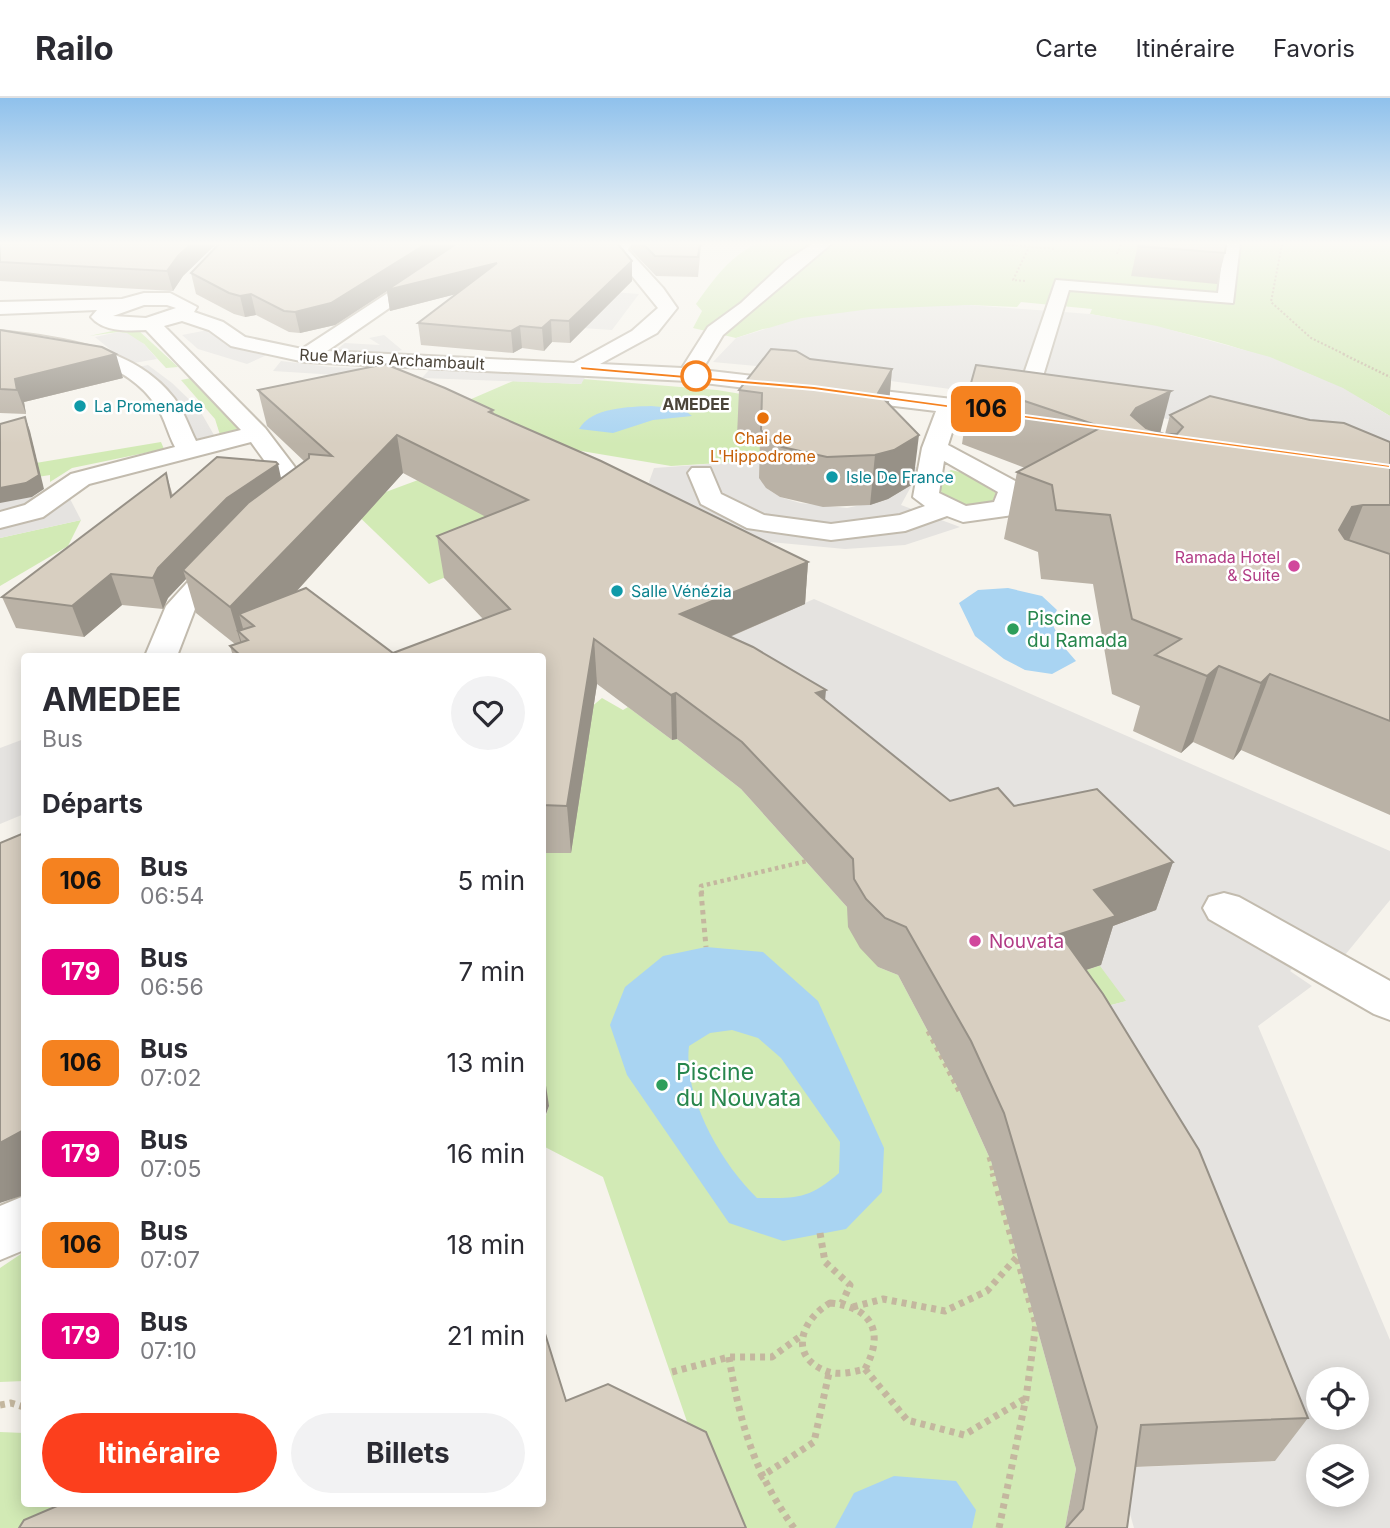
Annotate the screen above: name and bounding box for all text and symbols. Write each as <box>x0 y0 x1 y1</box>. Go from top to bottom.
text: Railo <box>35 28 114 68</box>
text: Carte <box>1035 34 1097 63</box>
text: Itinéraire <box>1135 34 1235 63</box>
text: Favoris <box>1273 34 1355 63</box>
street label: Rue Marius Archambault <box>299 344 485 374</box>
marker: AMEDEE <box>681 361 711 391</box>
line badge: 106 <box>946 386 1026 432</box>
place label: AMEDEE <box>662 394 730 414</box>
text: 106 <box>965 394 1007 423</box>
place label: La Promenade <box>94 396 203 416</box>
marker: La Promenade <box>72 398 88 414</box>
marker: Chai de L'Hippodrome <box>755 410 771 426</box>
place label: Chai de L'Hippodrome <box>710 428 816 466</box>
place label: Isle De France <box>846 467 954 487</box>
marker: Isle De France <box>824 469 840 485</box>
place label: Ramada Hotel & Suite <box>1175 547 1280 585</box>
marker: Ramada Hotel & Suite <box>1286 558 1302 574</box>
place label: Salle Vénézia <box>631 581 732 601</box>
marker: Salle Vénézia <box>609 583 625 599</box>
place label: Piscine du Ramada <box>1027 607 1128 652</box>
marker: Piscine du Ramada <box>1005 621 1021 637</box>
button: heart <box>451 676 525 750</box>
text: AMEDEE <box>42 679 181 719</box>
text: Bus <box>42 725 83 753</box>
text: Départs <box>42 788 143 819</box>
text: Bus <box>140 851 188 882</box>
text: 5 min <box>457 865 525 896</box>
text: 106 <box>59 866 102 895</box>
text: 06:54 <box>140 882 204 910</box>
place label: Nouvata <box>989 930 1064 953</box>
marker: Nouvata <box>967 933 983 949</box>
text: Bus <box>140 942 188 973</box>
text: 7 min <box>459 956 525 987</box>
text: 179 <box>61 957 100 986</box>
text: 06:56 <box>140 973 204 1001</box>
text: Bus <box>140 1033 188 1064</box>
text: 13 min <box>447 1047 525 1078</box>
text: 106 <box>59 1048 102 1077</box>
place label: Piscine du Nouvata <box>676 1058 801 1112</box>
text: 07:02 <box>140 1064 201 1092</box>
marker: Piscine du Nouvata <box>654 1077 670 1093</box>
text: Bus <box>140 1124 188 1155</box>
text: 16 min <box>447 1138 525 1169</box>
text: 179 <box>61 1139 100 1168</box>
text: 07:05 <box>140 1155 201 1183</box>
text: Bus <box>140 1215 188 1246</box>
text: 18 min <box>447 1229 525 1260</box>
text: 106 <box>59 1230 102 1259</box>
text: 07:07 <box>140 1246 200 1274</box>
text: Bus <box>140 1306 188 1337</box>
text: 21 min <box>447 1320 525 1351</box>
text: 179 <box>61 1321 100 1350</box>
text: 07:10 <box>140 1337 197 1365</box>
map controls <box>1306 1367 1369 1507</box>
button: locate <box>1306 1367 1369 1430</box>
button: Itinéraire <box>42 1413 277 1493</box>
button: Billets <box>291 1413 525 1493</box>
button: layers <box>1306 1444 1369 1507</box>

